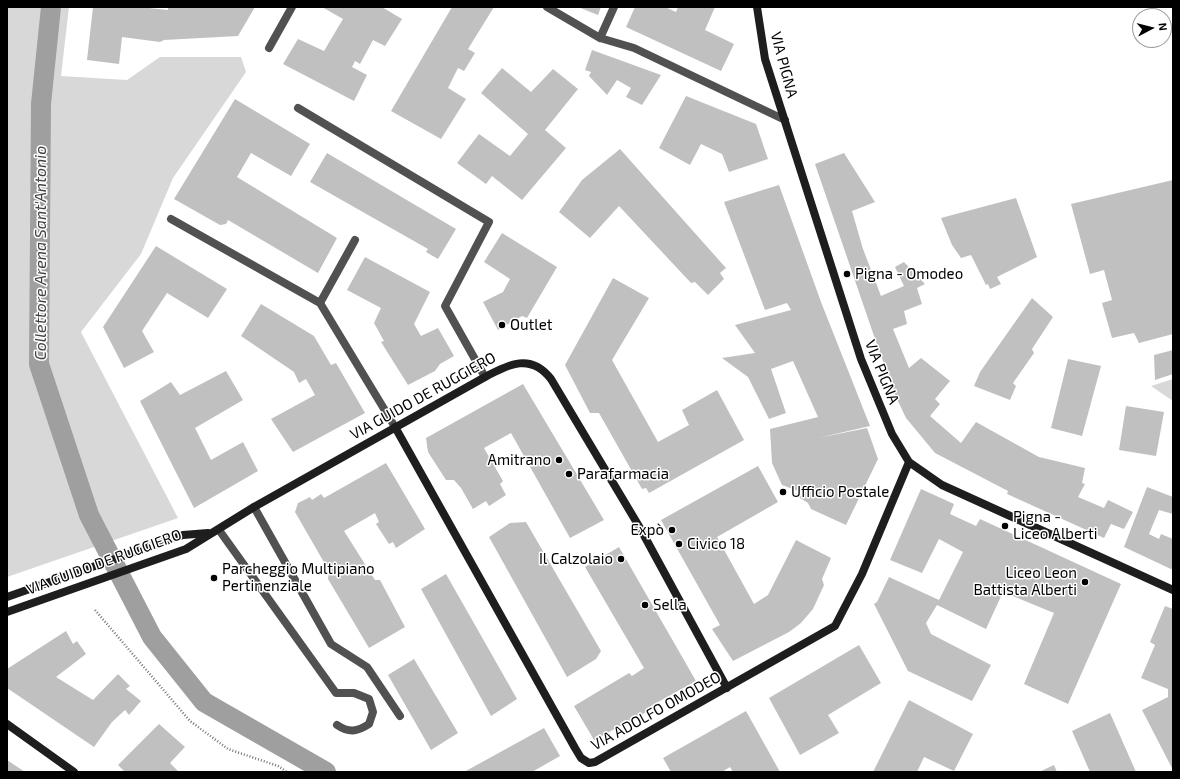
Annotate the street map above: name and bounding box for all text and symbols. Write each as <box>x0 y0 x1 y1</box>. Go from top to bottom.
north arrow <box>1132 8 1172 48</box>
text: N <box>1156 22 1170 31</box>
street label: VIA PIGNA <box>767 30 801 100</box>
water label: Collettore Arena Sant'Antonio <box>31 146 51 360</box>
place label: Pigna - Omodeo <box>855 265 963 283</box>
marker: Pigna - Omodeo <box>842 269 852 279</box>
place label: Outlet <box>510 316 553 334</box>
marker: Outlet <box>497 320 507 330</box>
street label: VIA PIGNA <box>861 337 903 407</box>
street label: VIA GUIDO DE RUGGIERO <box>347 348 499 444</box>
place label: Amitrano <box>488 451 551 469</box>
marker: Amitrano <box>554 455 564 465</box>
place label: Parafarmacia <box>577 465 669 483</box>
marker: Parafarmacia <box>564 469 574 479</box>
place label: Ufficio Postale <box>791 483 889 501</box>
marker: Ufficio Postale <box>778 487 788 497</box>
place label: Pigna - Liceo Alberti <box>1013 508 1097 543</box>
place label: Expò <box>630 521 664 539</box>
marker: Pigna - Liceo Alberti <box>1000 521 1010 531</box>
marker: Expò <box>667 525 677 535</box>
street label: VIA GUIDO DE RUGGIERO <box>24 526 184 598</box>
place label: Civico 18 <box>687 535 745 553</box>
marker: Civico 18 <box>674 539 684 549</box>
place label: Il Calzolaio <box>539 550 613 568</box>
marker: Il Calzolaio <box>616 554 626 564</box>
place label: Parcheggio Multipiano Pertinenziale <box>222 560 375 595</box>
place label: Liceo Leon Battista Alberti <box>974 564 1077 599</box>
marker: Parcheggio Multipiano Pertinenziale <box>209 573 219 583</box>
marker: Liceo Leon Battista Alberti <box>1080 577 1090 587</box>
place label: Sella <box>653 596 687 614</box>
marker: Sella <box>640 600 650 610</box>
street label: VIA ADOLFO OMODEO <box>588 668 724 754</box>

